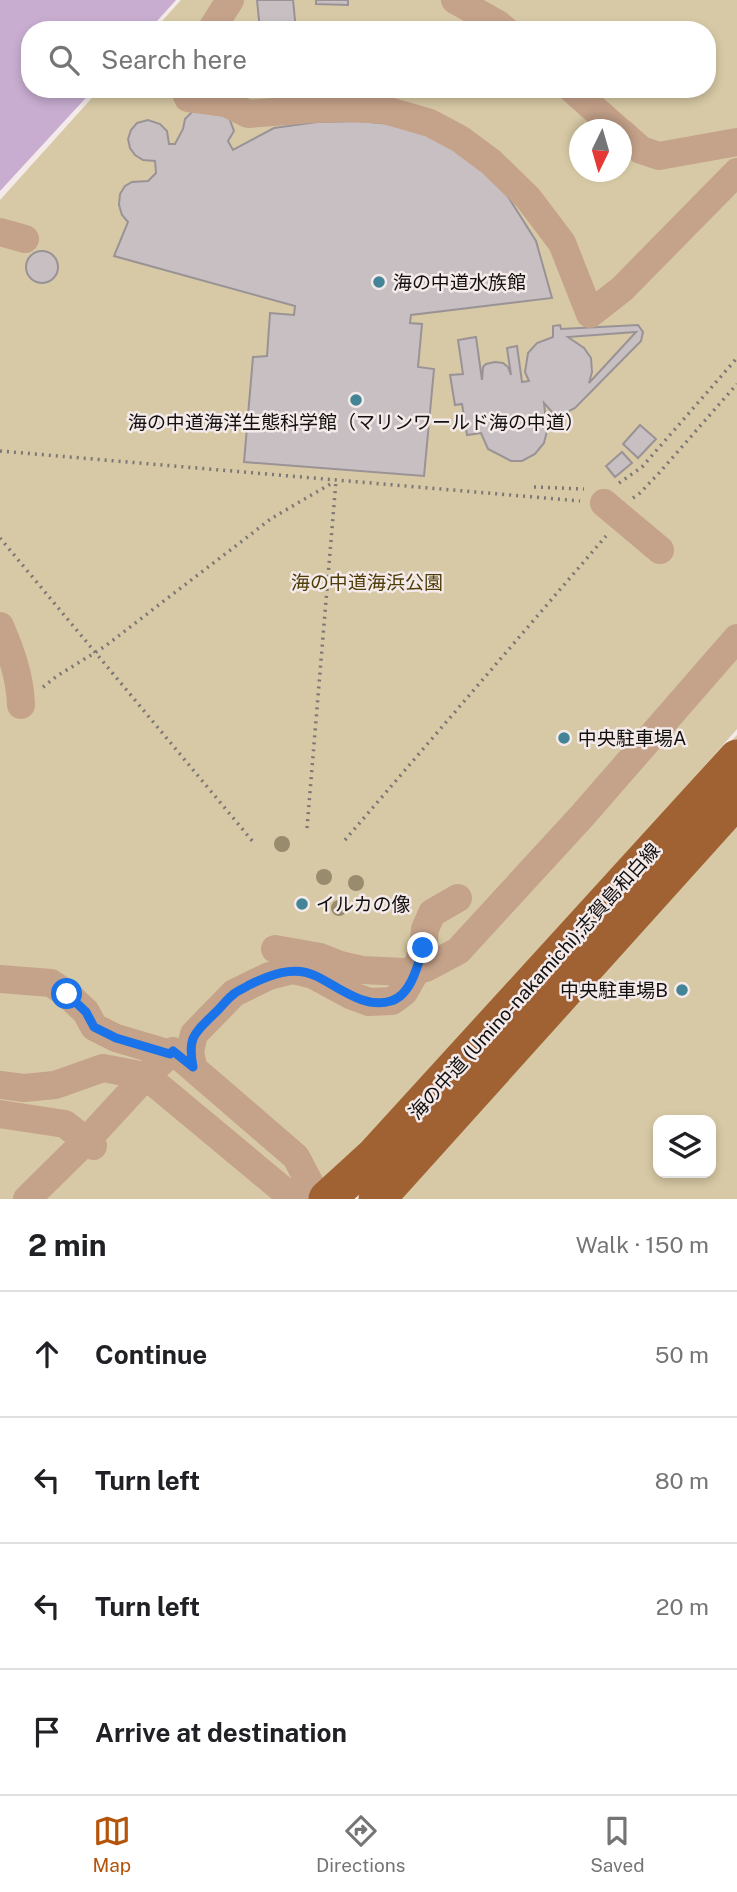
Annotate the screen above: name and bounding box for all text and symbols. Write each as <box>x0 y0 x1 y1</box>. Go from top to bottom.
search box <box>21 21 716 98</box>
icon: search <box>45 41 83 79</box>
text: Search here <box>101 44 247 75</box>
north arrow <box>569 119 632 182</box>
place label: 海の中道水族館 <box>393 271 526 293</box>
marker: 海の中道水族館 <box>371 274 387 290</box>
marker: 海の中道海洋生態科学館（マリンワールド海の中道） <box>348 392 364 408</box>
place label: 海の中道海洋生態科学館（マリンワールド海の中道） <box>128 411 584 433</box>
park label: 海の中道海浜公園 <box>291 571 443 593</box>
place label: 中央駐車場A <box>578 727 687 749</box>
marker: 中央駐車場A <box>556 730 572 746</box>
street label: 海の中道 (Umino-nakamichi);志賀島和白線 <box>404 838 664 1124</box>
place label: イルカの像 <box>316 893 410 915</box>
marker: イルカの像 <box>294 896 310 912</box>
route end <box>407 932 438 963</box>
route start <box>51 978 82 1009</box>
place label: 中央駐車場B <box>560 979 668 1001</box>
marker: 中央駐車場B <box>674 982 690 998</box>
map controls <box>653 1115 716 1178</box>
button: layers <box>653 1115 716 1178</box>
text: 2 min <box>28 1227 107 1263</box>
text: Walk · 150 m <box>576 1231 709 1258</box>
icon: ahead <box>28 1335 66 1373</box>
text: Continue <box>95 1339 207 1370</box>
text: 50 m <box>655 1341 709 1368</box>
icon: left <box>28 1461 66 1499</box>
text: Turn left <box>95 1465 200 1496</box>
text: 80 m <box>655 1467 709 1494</box>
icon: left <box>28 1587 66 1625</box>
text: Turn left <box>95 1591 200 1622</box>
text: 20 m <box>656 1593 709 1620</box>
icon: arrive <box>28 1713 66 1751</box>
text: Arrive at destination <box>95 1717 347 1748</box>
tab: Map <box>92 1812 131 1876</box>
tab: Directions <box>316 1812 405 1876</box>
tab: Saved <box>590 1812 645 1876</box>

